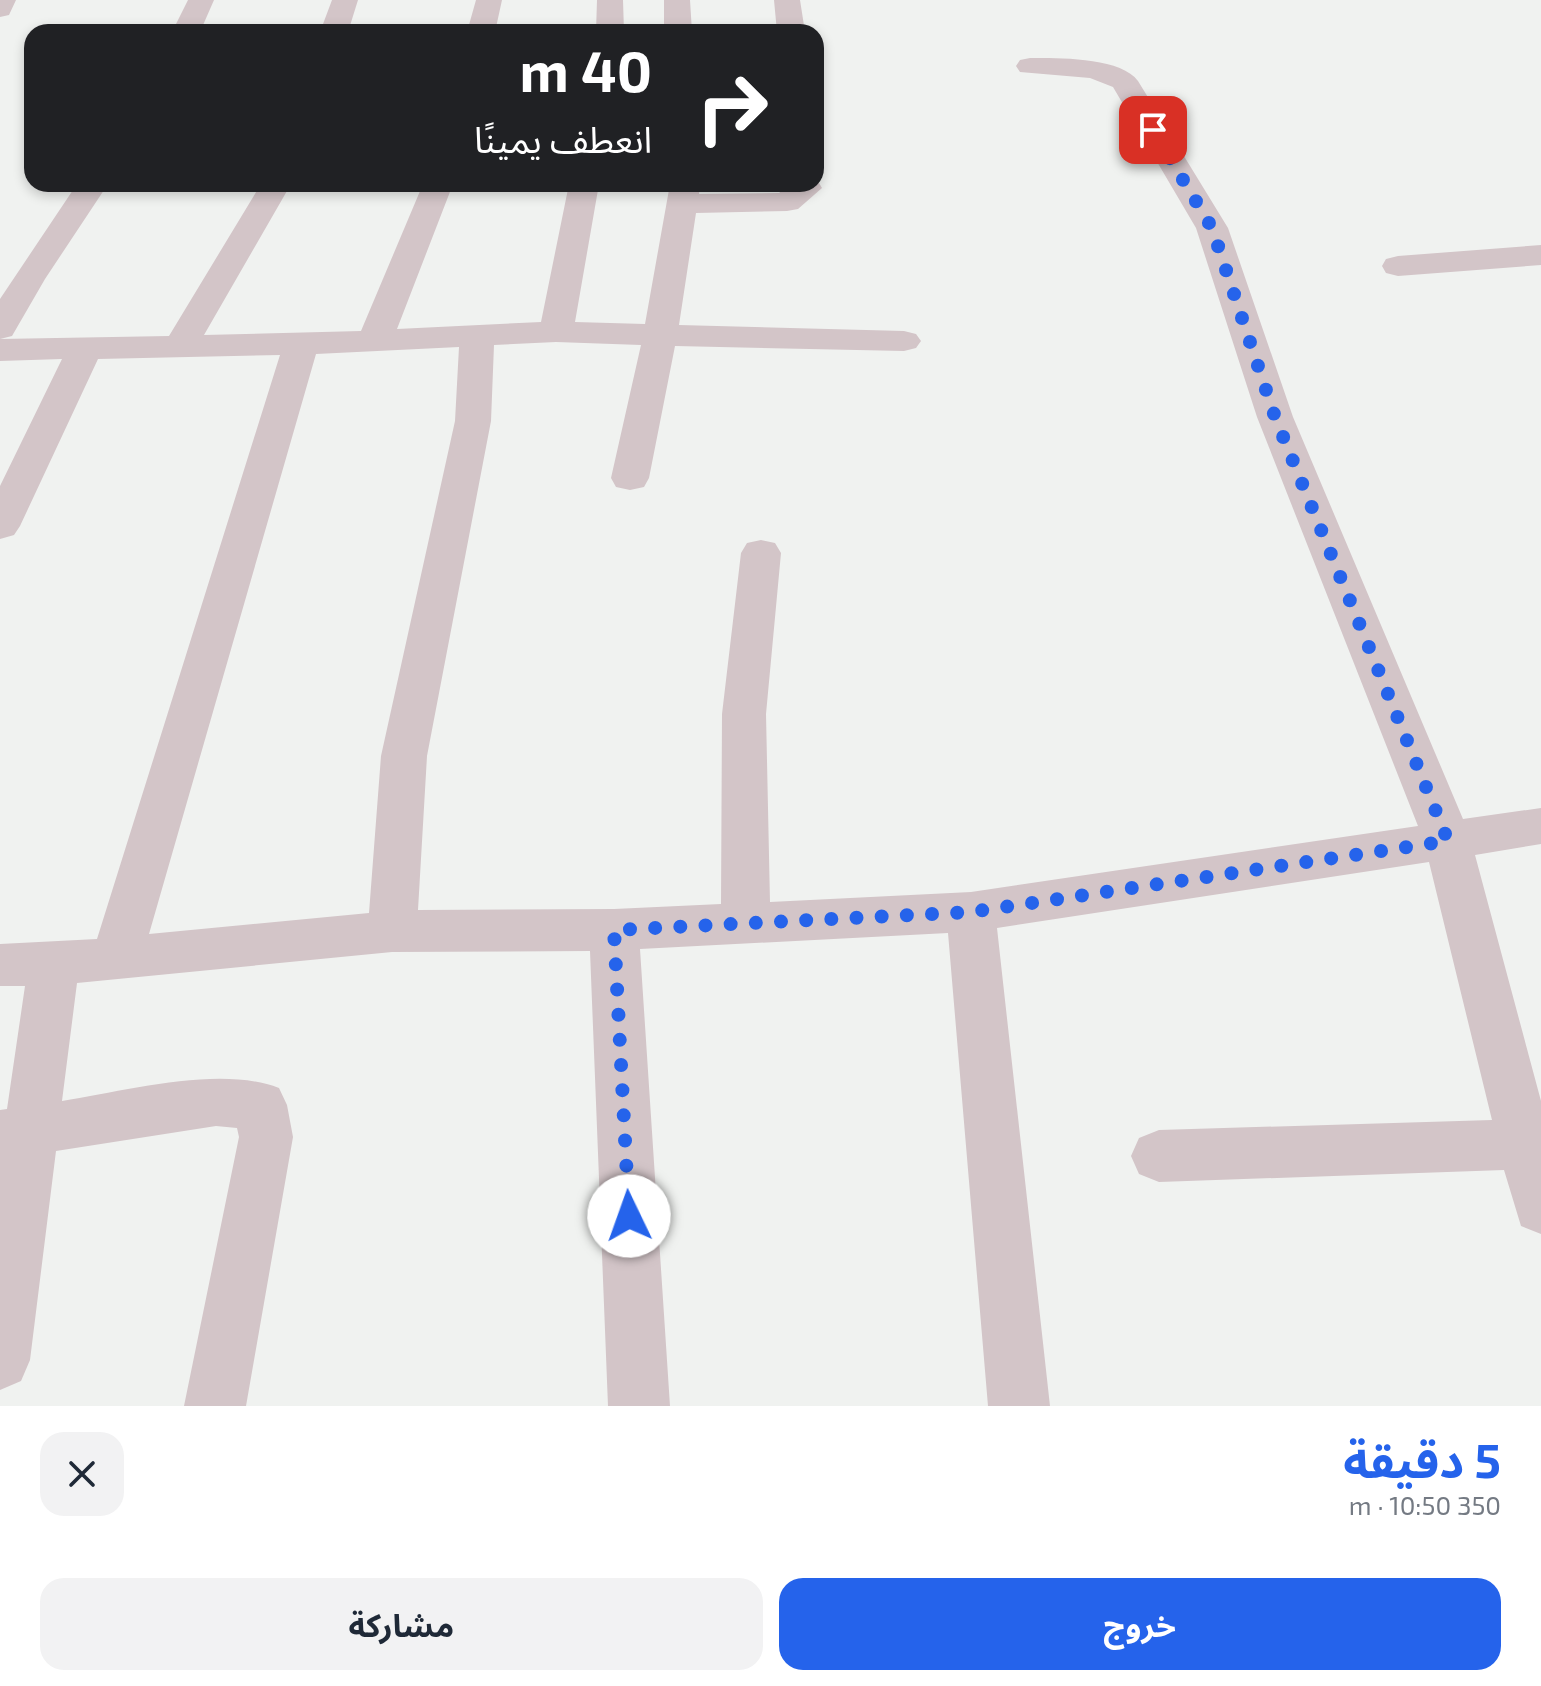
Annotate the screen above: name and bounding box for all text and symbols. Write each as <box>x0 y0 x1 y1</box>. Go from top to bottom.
text: 40 m <box>520 36 652 103</box>
icon: right <box>680 56 784 160</box>
pin <box>1119 96 1187 164</box>
icon: arrive <box>1131 108 1175 152</box>
text: انعطف يمينًا <box>474 117 652 160</box>
position arrow <box>587 1174 671 1258</box>
text: 5 دقيقة <box>1343 1430 1501 1488</box>
button: close <box>40 1432 124 1516</box>
text: 350 m · 10:50 <box>1349 1489 1501 1520</box>
button: مشاركة <box>40 1578 763 1670</box>
button: خروج <box>779 1578 1501 1670</box>

